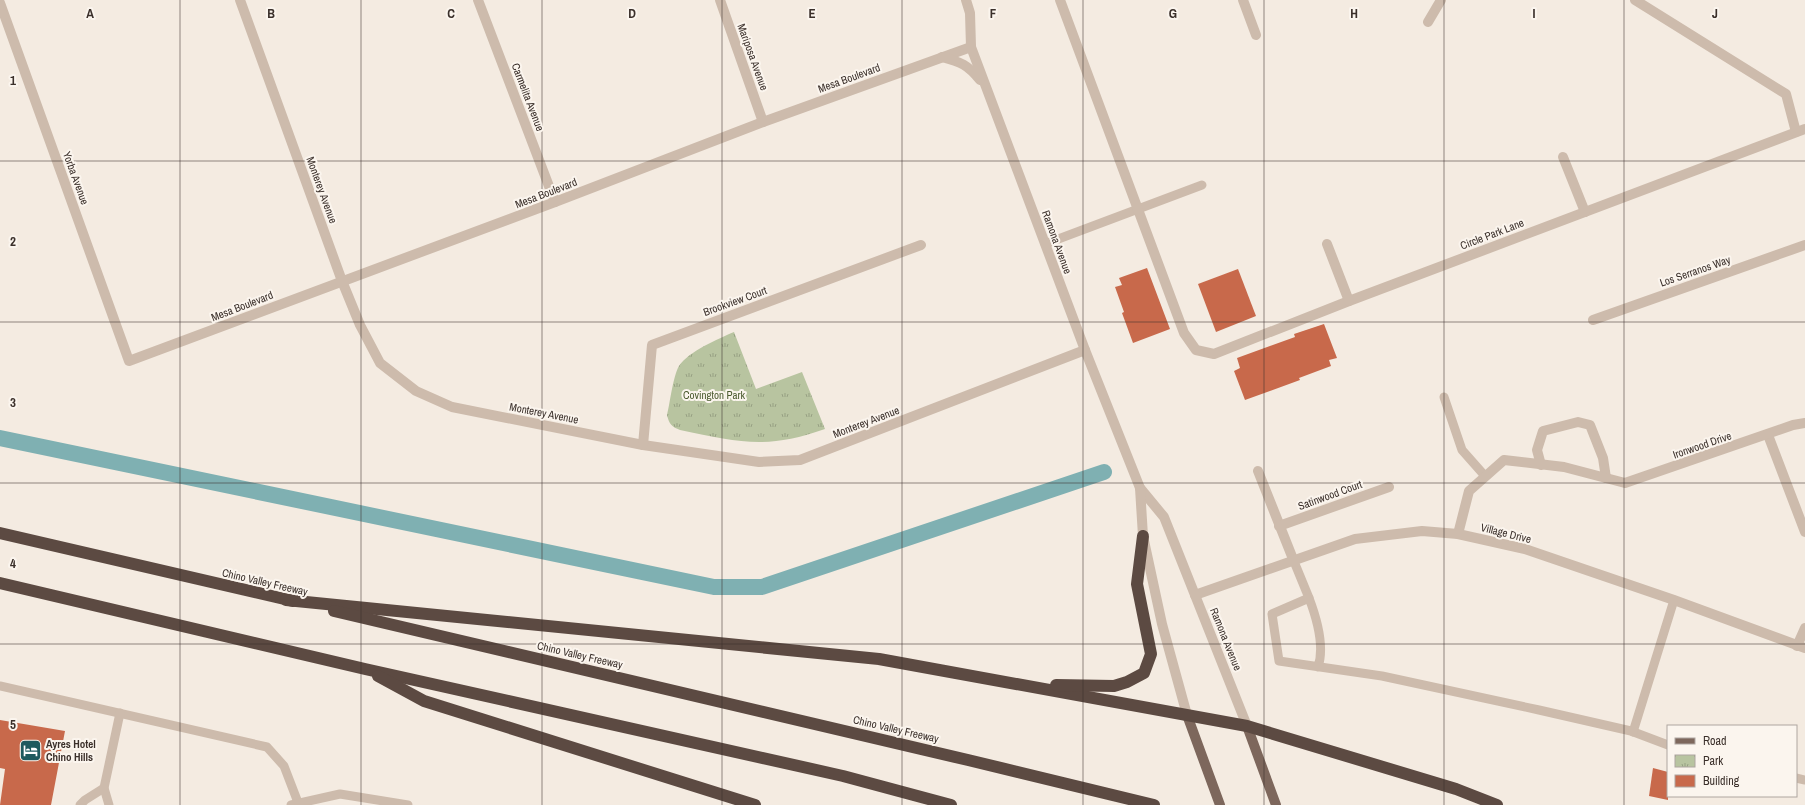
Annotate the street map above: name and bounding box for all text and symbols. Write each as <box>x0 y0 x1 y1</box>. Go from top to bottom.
text: A <box>86 5 94 22</box>
text: B <box>267 5 275 22</box>
text: C <box>447 5 455 22</box>
text: D <box>628 5 636 22</box>
text: E <box>808 5 816 22</box>
text: F <box>990 5 997 22</box>
text: G <box>1169 5 1177 22</box>
text: H <box>1350 5 1358 22</box>
text: I <box>1533 5 1536 22</box>
text: J <box>1712 5 1718 22</box>
street label: Mariposa Avenue <box>734 22 772 92</box>
street label: Mesa Boulevard <box>816 60 882 96</box>
street label: Carmelita Avenue <box>509 61 547 133</box>
text: 1 <box>10 72 16 89</box>
street label: Yorba Avenue <box>60 149 92 207</box>
street label: Monterey Avenue <box>303 155 341 225</box>
street label: Mesa Boulevard <box>513 175 579 211</box>
street label: Ramona Avenue <box>1039 208 1075 276</box>
street label: Circle Park Lane <box>1458 215 1526 253</box>
text: 2 <box>10 233 16 250</box>
street label: Los Serranos Way <box>1658 252 1733 290</box>
street label: Brookview Court <box>701 283 769 319</box>
street label: Mesa Boulevard <box>209 288 275 324</box>
park label: Covington Park <box>683 388 746 402</box>
text: 3 <box>10 394 16 411</box>
street label: Monterey Avenue <box>508 399 580 427</box>
street label: Monterey Avenue <box>831 403 901 441</box>
street label: Ironwood Drive <box>1671 428 1733 462</box>
street label: Satinwood Court <box>1296 477 1364 513</box>
street label: Village Drive <box>1479 520 1533 546</box>
text: 4 <box>10 555 16 572</box>
street label: Chino Valley Freeway <box>221 565 310 599</box>
street label: Ramona Avenue <box>1207 606 1245 672</box>
street label: Chino Valley Freeway <box>536 638 625 672</box>
street label: Chino Valley Freeway <box>852 712 941 746</box>
text: 5 <box>10 716 16 733</box>
legend <box>1667 725 1797 797</box>
text: Road <box>1703 733 1727 749</box>
hotel icon: Ayres Hotel Chino Hills <box>18 737 44 763</box>
place label: Ayres Hotel Chino Hills <box>46 737 96 764</box>
text: Park <box>1703 753 1723 769</box>
text: Building <box>1703 773 1740 789</box>

